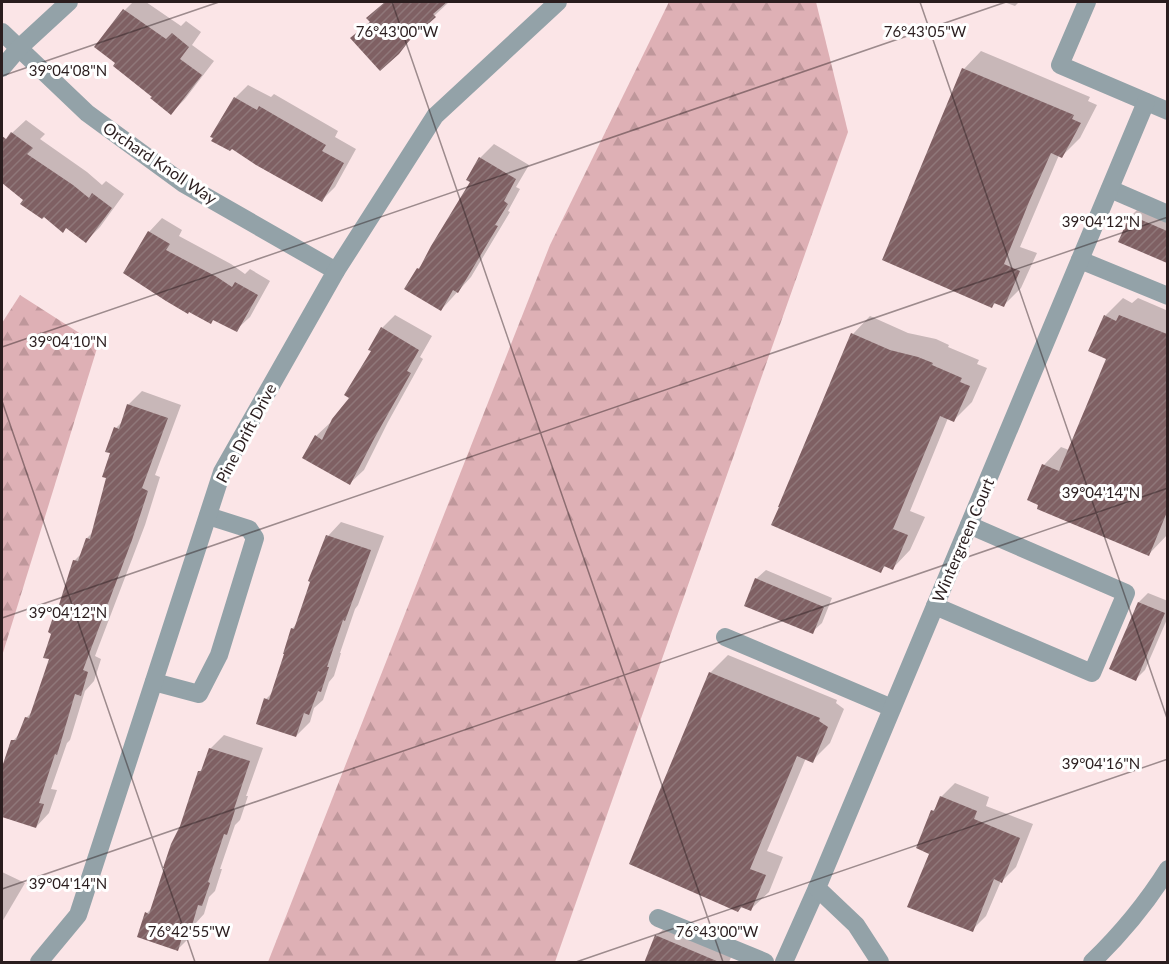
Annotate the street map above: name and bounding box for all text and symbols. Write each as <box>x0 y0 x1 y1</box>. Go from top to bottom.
text: 76°43'00"W <box>356 22 439 40</box>
text: 76°43'05"W <box>884 22 967 40</box>
text: 39°04'08"N <box>29 61 107 79</box>
street label: Orchard Knoll Way <box>100 118 221 208</box>
text: 39°04'12"N <box>1062 212 1140 230</box>
text: 39°04'10"N <box>29 332 107 350</box>
street label: Pine Drift Drive <box>211 380 280 486</box>
street label: Wintergreen Court <box>928 475 997 605</box>
text: 39°04'14"N <box>1062 483 1140 501</box>
text: 39°04'12"N <box>29 603 107 621</box>
text: 39°04'16"N <box>1062 754 1140 772</box>
text: 39°04'14"N <box>29 874 107 892</box>
text: 76°42'55"W <box>148 922 231 940</box>
text: 76°43'00"W <box>676 922 759 940</box>

